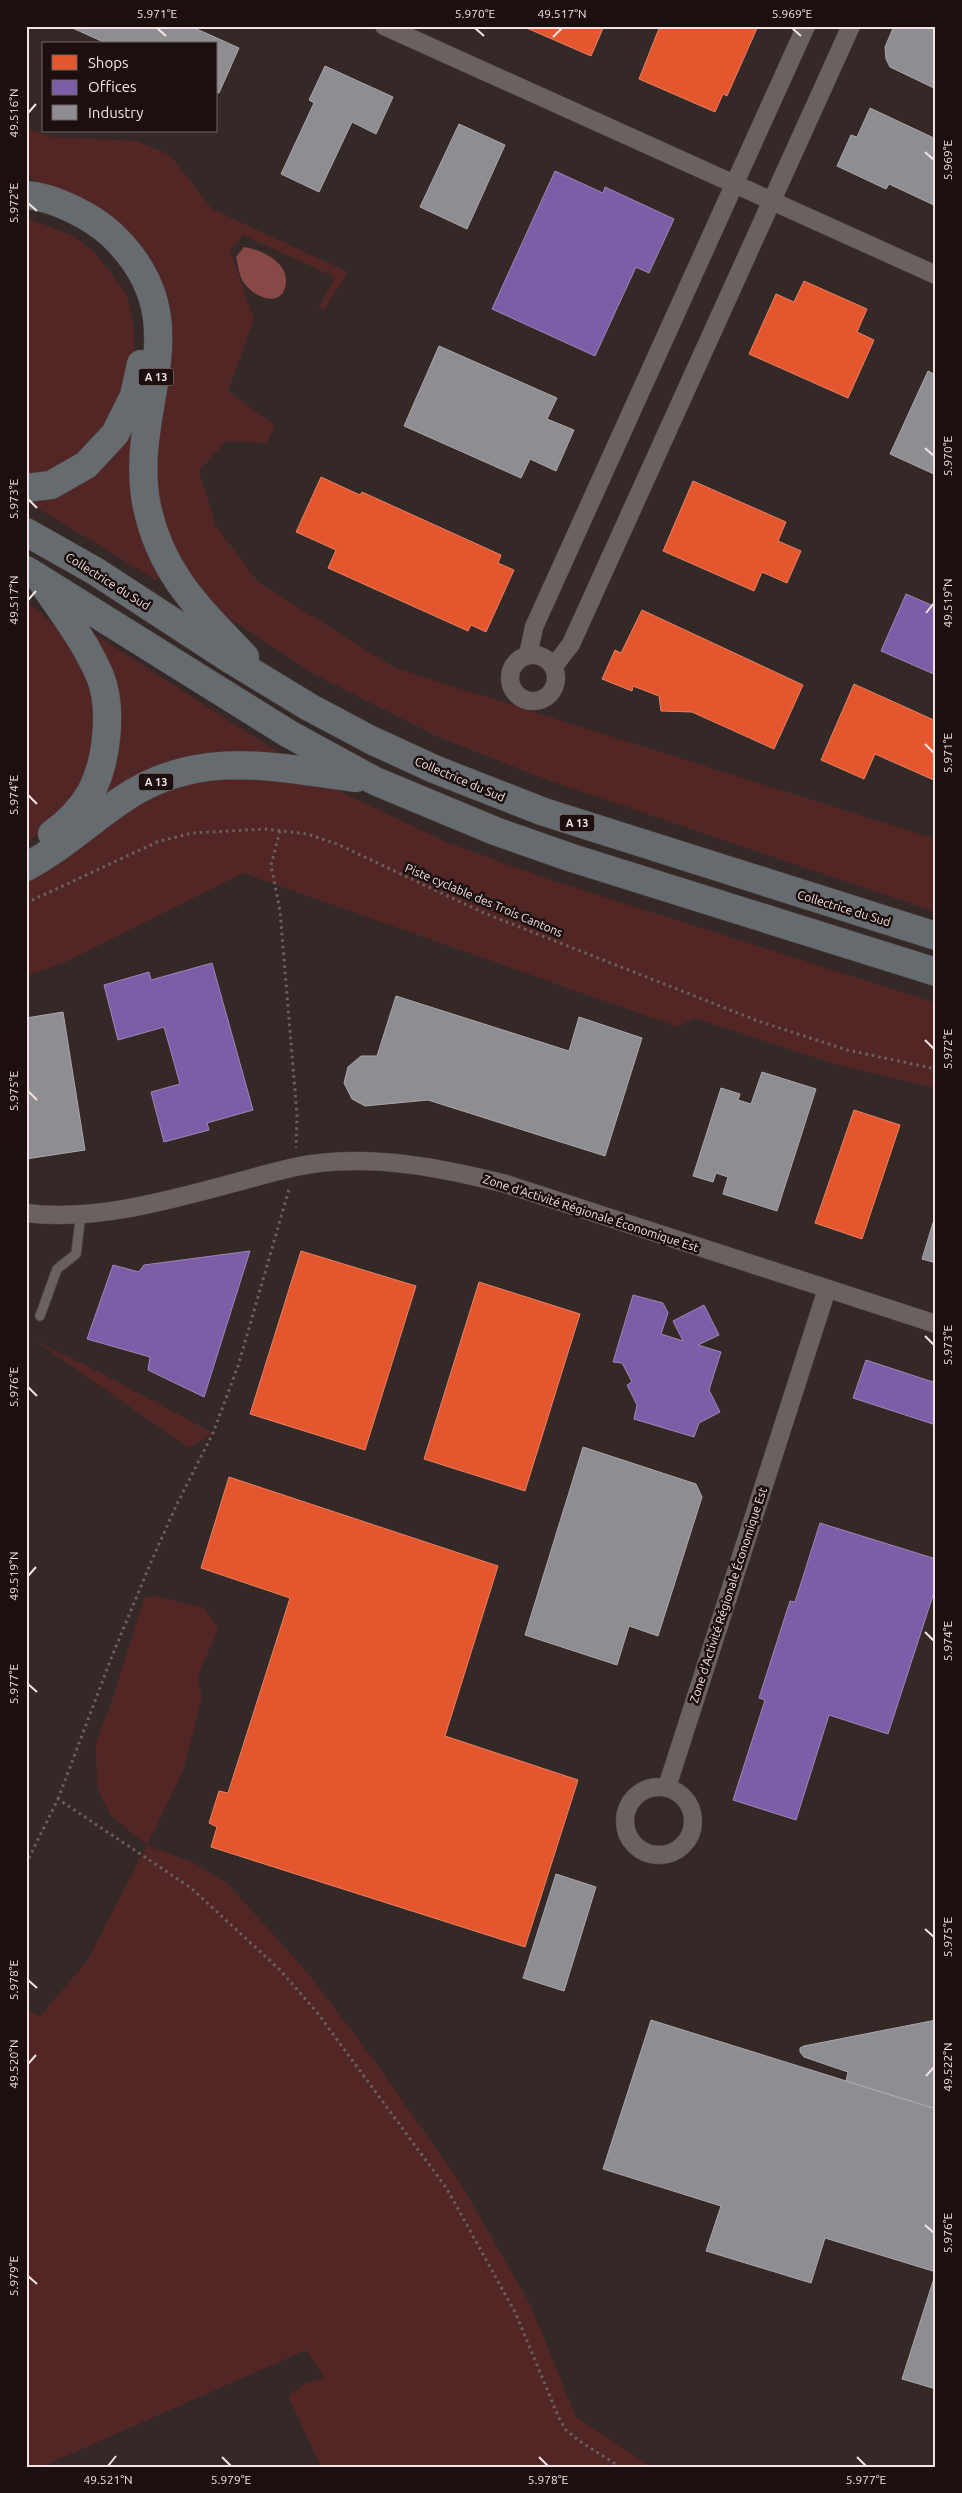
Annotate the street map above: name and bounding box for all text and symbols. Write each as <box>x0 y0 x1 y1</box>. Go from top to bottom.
text: 5.971°E <box>137 7 178 20</box>
text: 5.970°E <box>455 7 496 20</box>
text: 49.517°N <box>537 7 587 20</box>
text: 5.969°E <box>772 7 813 20</box>
legend <box>42 42 218 132</box>
text: Shops <box>88 54 129 71</box>
text: Offices <box>88 78 136 95</box>
text: 49.516°N <box>7 88 20 138</box>
text: Industry <box>88 104 143 121</box>
text: 5.969°E <box>941 139 954 180</box>
text: 5.972°E <box>7 182 20 223</box>
road number: A 13 <box>138 368 174 386</box>
text: 5.970°E <box>941 435 954 476</box>
text: 5.973°E <box>7 478 20 519</box>
street label: Collectrice du Sud <box>64 550 152 612</box>
text: 49.517°N <box>7 575 20 625</box>
text: 49.519°N <box>941 578 954 628</box>
text: 5.971°E <box>941 732 954 773</box>
street label: Collectrice du Sud <box>413 754 507 804</box>
text: 5.974°E <box>7 774 20 815</box>
road number: A 13 <box>138 774 174 790</box>
road number: A 13 <box>560 814 594 831</box>
street label: Piste cyclable des Trois Cantons <box>403 861 565 939</box>
street label: Collectrice du Sud <box>796 888 892 928</box>
text: 5.972°E <box>941 1028 954 1069</box>
text: 5.975°E <box>7 1070 20 1111</box>
street label: Zone d'Activité Régionale Économique Est <box>482 1172 701 1254</box>
text: 5.973°E <box>941 1324 954 1365</box>
text: 5.976°E <box>7 1366 20 1407</box>
street label: Zone d'Activité Régionale Économique Est <box>687 1485 769 1704</box>
text: 49.519°N <box>7 1551 20 1601</box>
text: 5.974°E <box>941 1620 954 1661</box>
text: 5.977°E <box>7 1663 20 1704</box>
text: 5.975°E <box>941 1916 954 1957</box>
text: 5.978°E <box>7 1959 20 2000</box>
text: 49.520°N <box>7 2039 20 2089</box>
text: 49.522°N <box>941 2042 954 2092</box>
text: 5.976°E <box>941 2212 954 2253</box>
text: 5.979°E <box>7 2255 20 2296</box>
text: 49.521°N <box>83 2473 133 2486</box>
text: 5.979°E <box>211 2473 252 2486</box>
text: 5.978°E <box>528 2473 569 2486</box>
text: 5.977°E <box>846 2473 887 2486</box>

